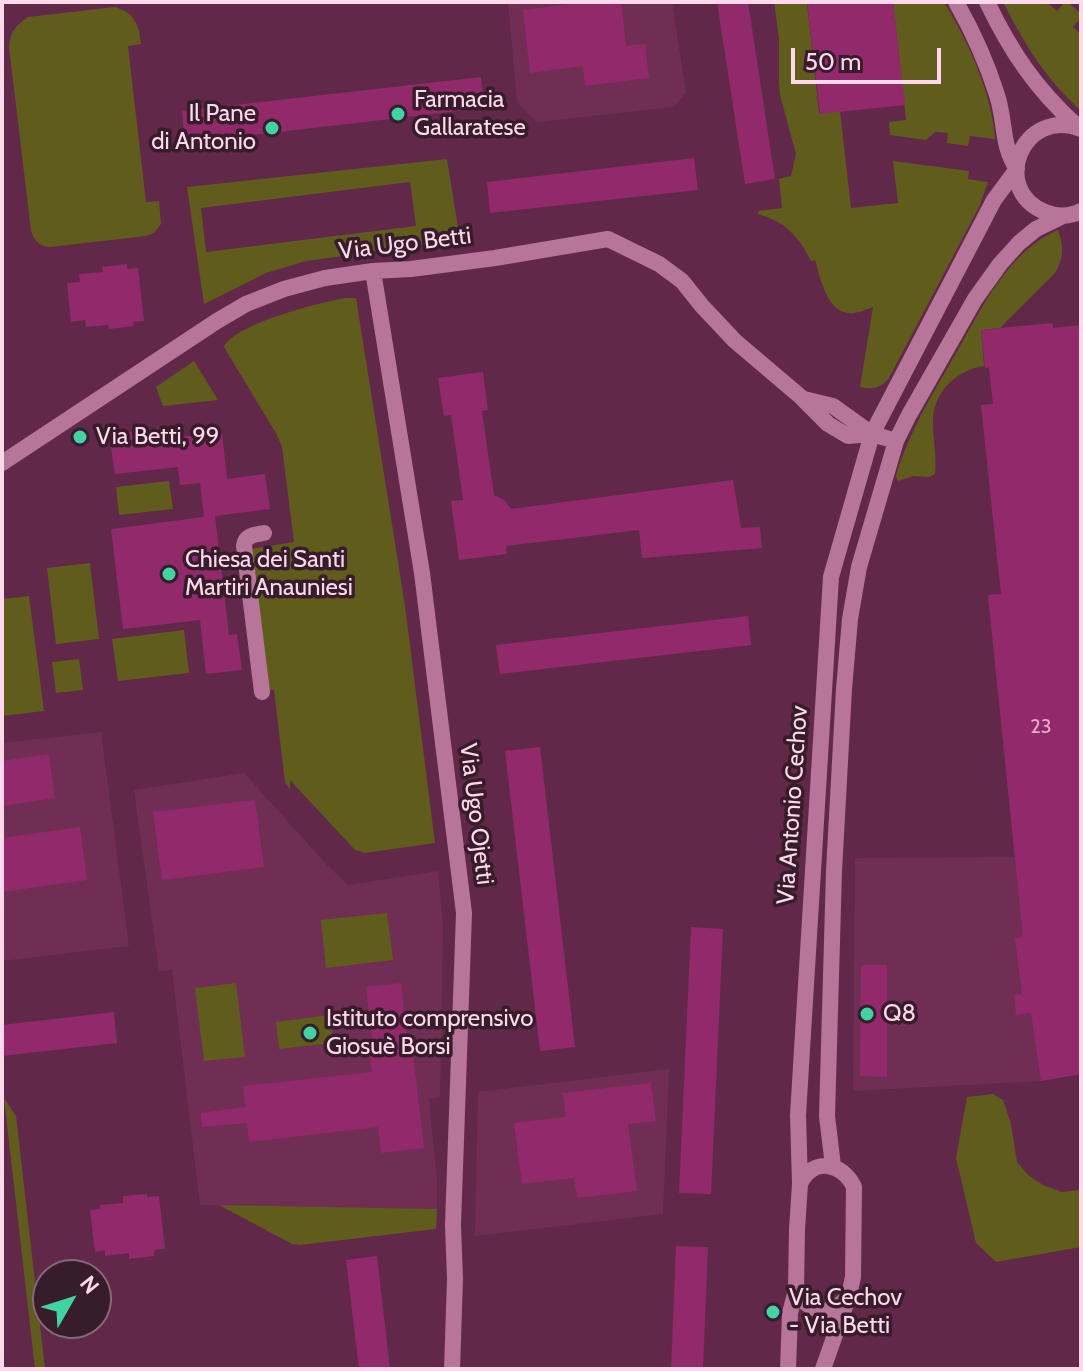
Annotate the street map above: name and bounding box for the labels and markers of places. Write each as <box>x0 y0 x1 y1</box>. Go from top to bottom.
place label: Farmacia Gallaratese <box>414 86 526 142</box>
place label: Il Pane di Antonio <box>151 100 256 156</box>
marker: Farmacia Gallaratese <box>389 105 407 123</box>
marker: Il Pane di Antonio <box>263 119 281 137</box>
place label: Via Betti, 99 <box>96 423 219 451</box>
marker: Via Betti, 99 <box>71 428 89 446</box>
place label: Chiesa dei Santi Martiri Anauniesi <box>185 546 353 602</box>
marker: Chiesa dei Santi Martiri Anauniesi <box>160 565 178 583</box>
place label: Q8 <box>883 1000 916 1028</box>
place label: Istituto comprensivo Giosuè Borsi <box>326 1005 533 1061</box>
marker: Q8 <box>858 1005 876 1023</box>
marker: Istituto comprensivo Giosuè Borsi <box>301 1024 319 1042</box>
place label: Via Cechov - Via Betti <box>789 1284 902 1340</box>
marker: Via Cechov - Via Betti <box>764 1303 782 1321</box>

